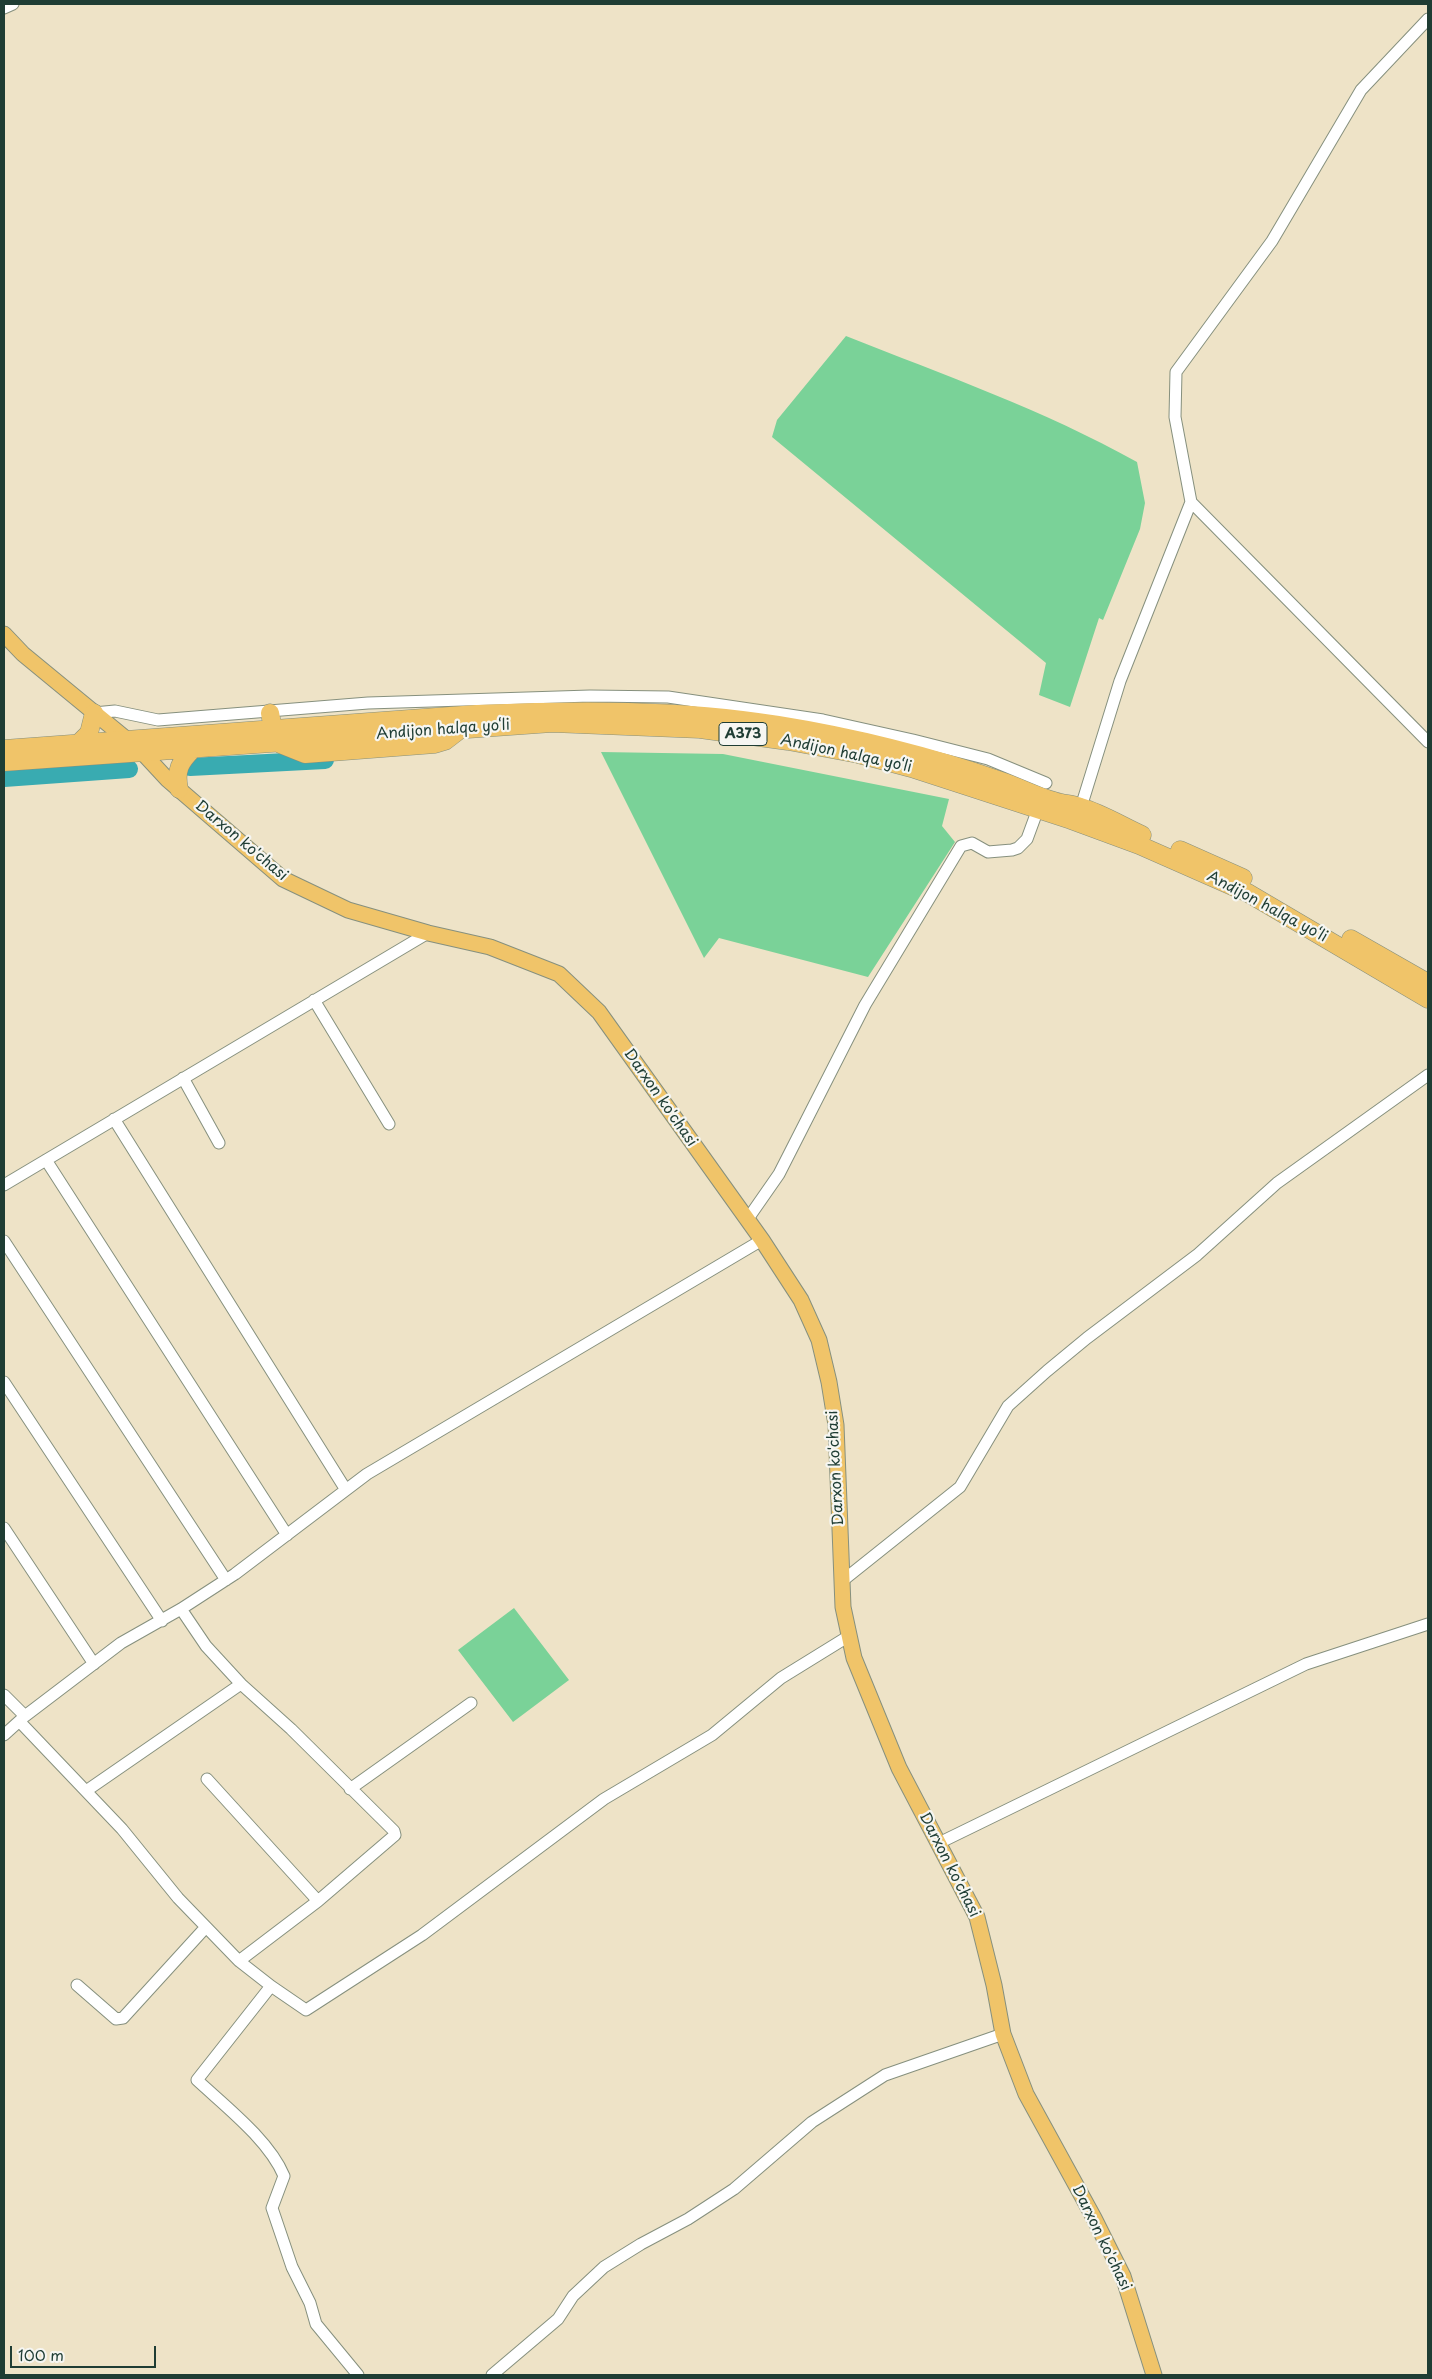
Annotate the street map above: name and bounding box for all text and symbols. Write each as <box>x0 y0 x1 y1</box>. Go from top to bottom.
street label: Andijon halqa yo‘li <box>376 716 510 744</box>
road number: A373 <box>719 722 767 746</box>
street label: Andijon halqa yo‘li <box>779 731 913 777</box>
street label: Darxon ko'chasi <box>191 797 291 885</box>
street label: Andijon halqa yo‘li <box>1204 868 1330 946</box>
street label: Darxon ko'chasi <box>620 1046 700 1150</box>
street label: Darxon ko'chasi <box>824 1410 848 1526</box>
street label: Darxon ko'chasi <box>915 1810 983 1920</box>
street label: Darxon ko'chasi <box>1068 2182 1134 2294</box>
scale bar <box>12 2336 159 2368</box>
text: 100 m <box>18 2343 64 2366</box>

